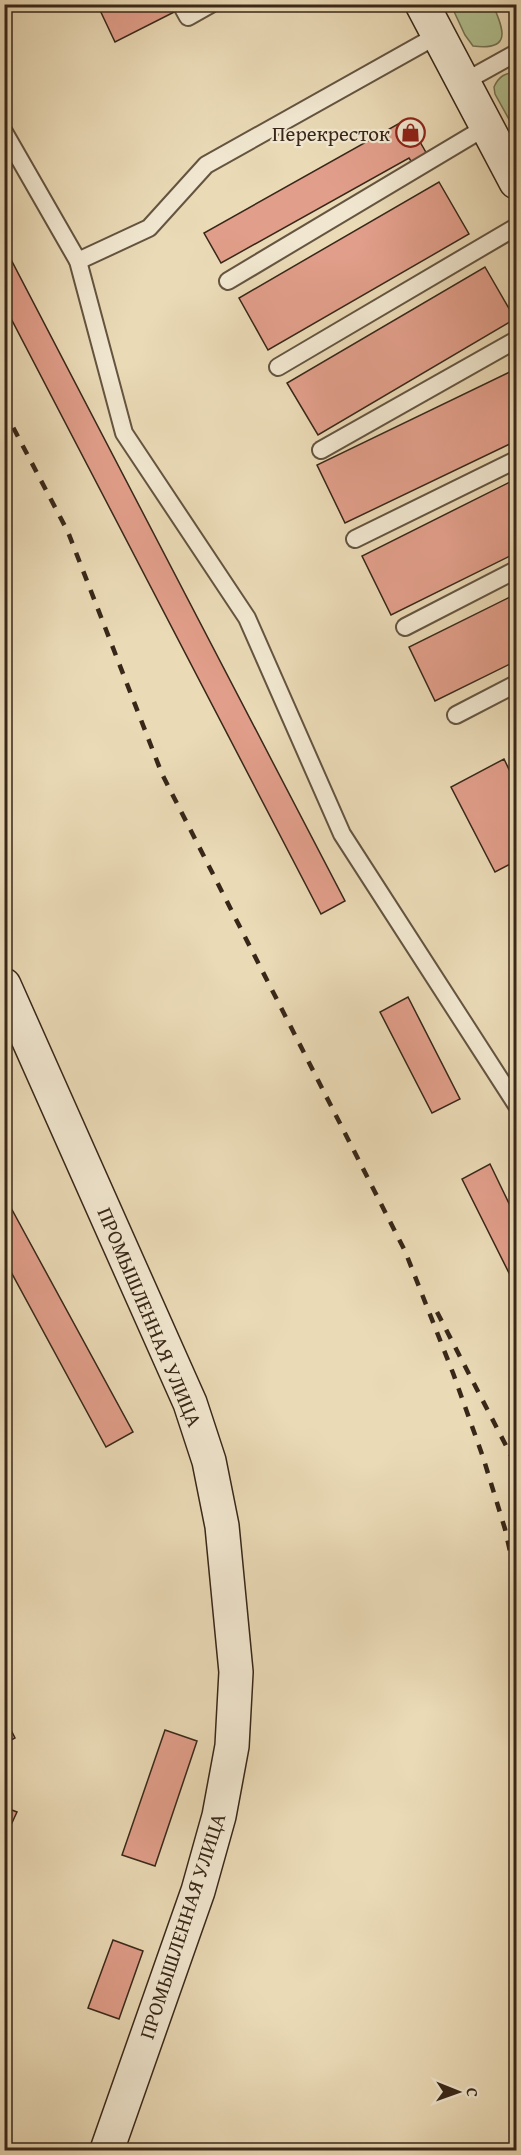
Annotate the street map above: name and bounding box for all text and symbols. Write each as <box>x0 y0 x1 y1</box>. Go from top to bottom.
shop icon: Перекресток <box>395 117 427 149</box>
place label: Перекресток <box>272 118 390 149</box>
street label: ПРОМЫШЛЕННАЯ УЛИЦА <box>90 1202 210 1432</box>
street label: ПРОМЫШЛЕННАЯ УЛИЦА <box>131 1809 233 2043</box>
north arrow <box>428 2062 488 2122</box>
text: С <box>461 2088 485 2097</box>

